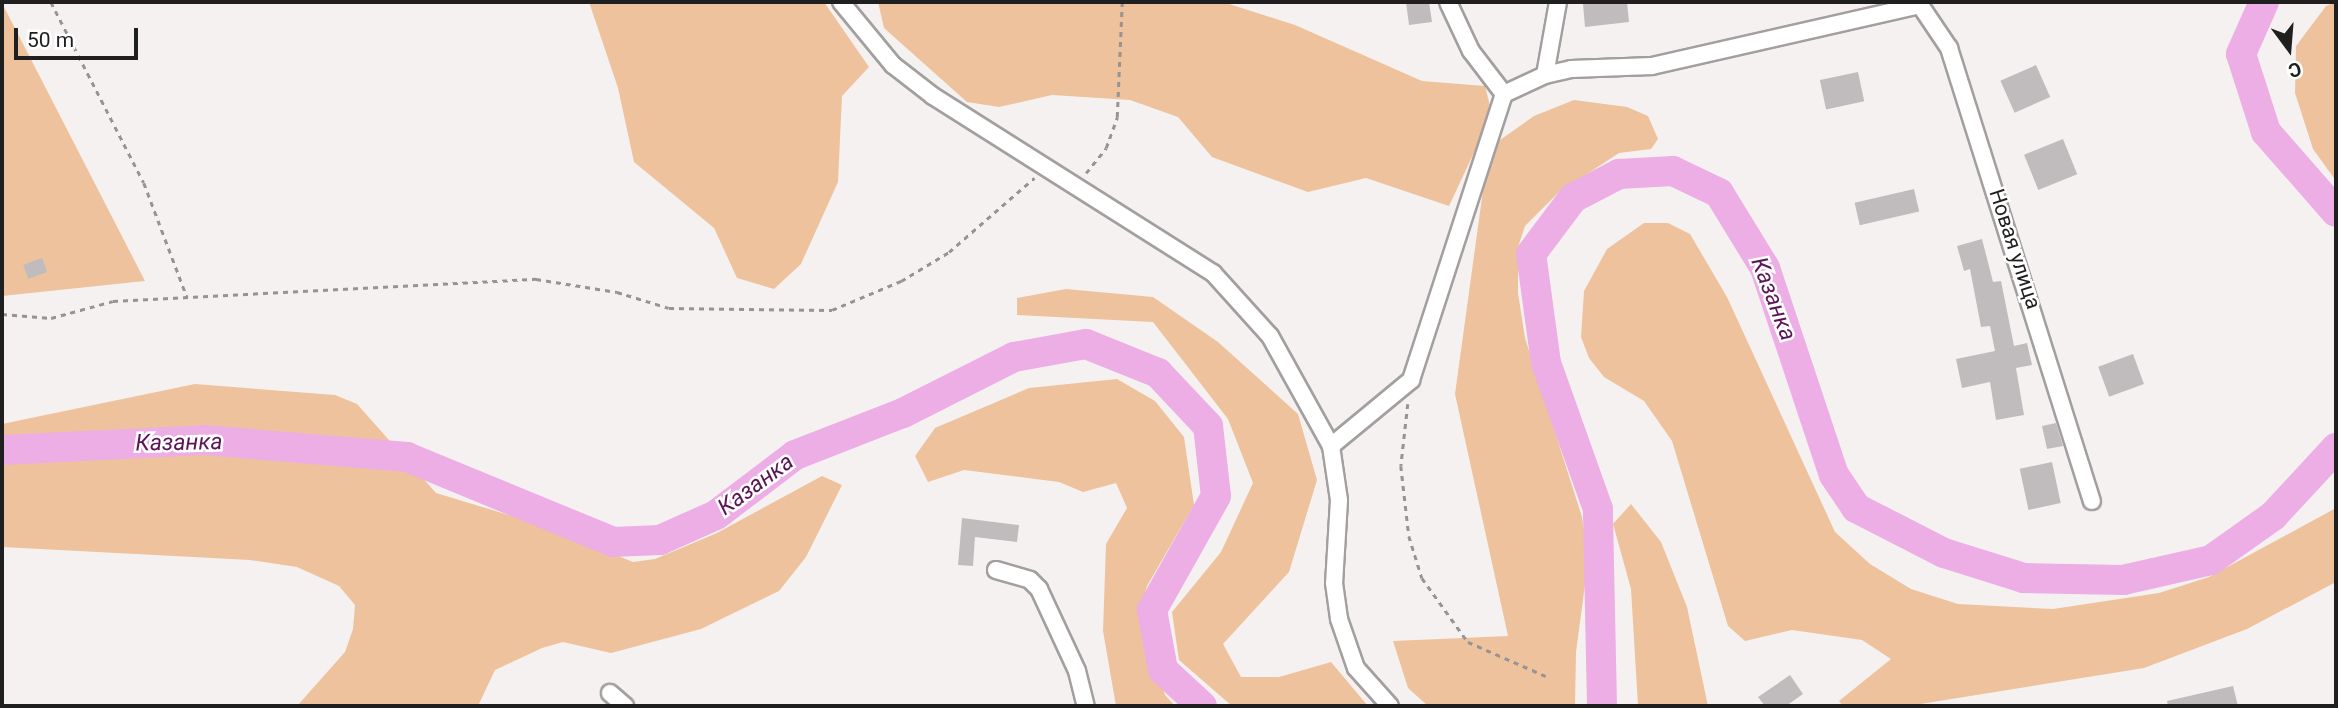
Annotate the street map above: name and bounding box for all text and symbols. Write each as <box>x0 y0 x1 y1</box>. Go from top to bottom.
scale bar <box>18 14 142 58</box>
north arrow <box>2254 14 2324 84</box>
text: 50 m <box>27 28 74 52</box>
text: С <box>2286 57 2304 82</box>
street label: Новая улица <box>1984 186 2046 312</box>
water label: Казанка <box>1745 253 1801 345</box>
water label: Казанка <box>135 428 223 458</box>
water label: Казанка <box>713 448 799 522</box>

